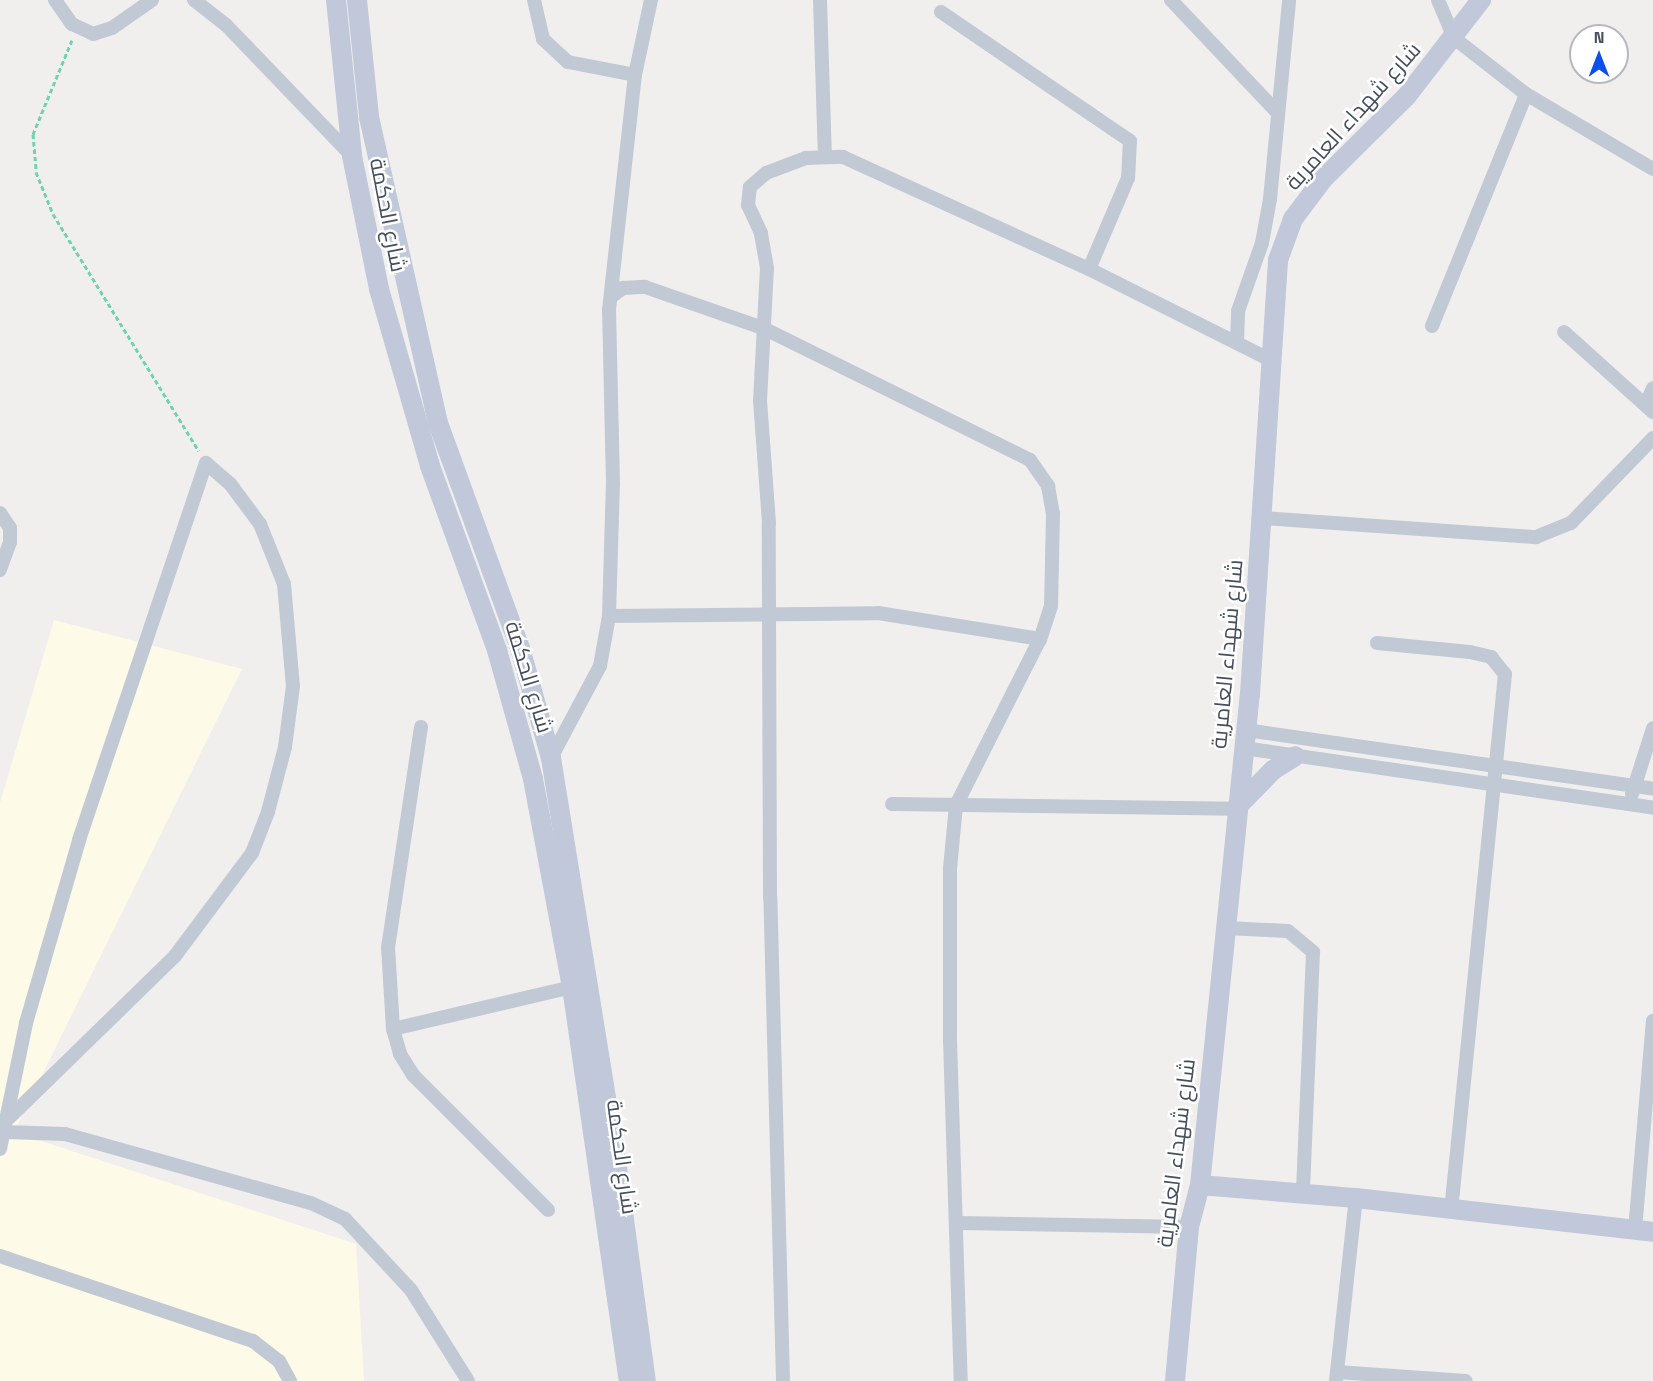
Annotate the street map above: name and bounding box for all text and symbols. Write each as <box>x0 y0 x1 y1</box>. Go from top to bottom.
north arrow <box>1569 24 1629 84</box>
text: N <box>1594 27 1604 48</box>
street label: شارع شهداء العامرية <box>1280 37 1426 195</box>
street label: شارع الحكمة <box>364 156 412 274</box>
street label: شارع شهداء العامرية <box>1206 558 1248 750</box>
street label: شارع الحكمة <box>499 618 559 736</box>
street label: شارع شهداء العامرية <box>1151 1057 1201 1249</box>
street label: شارع الحكمة <box>601 1098 643 1216</box>

